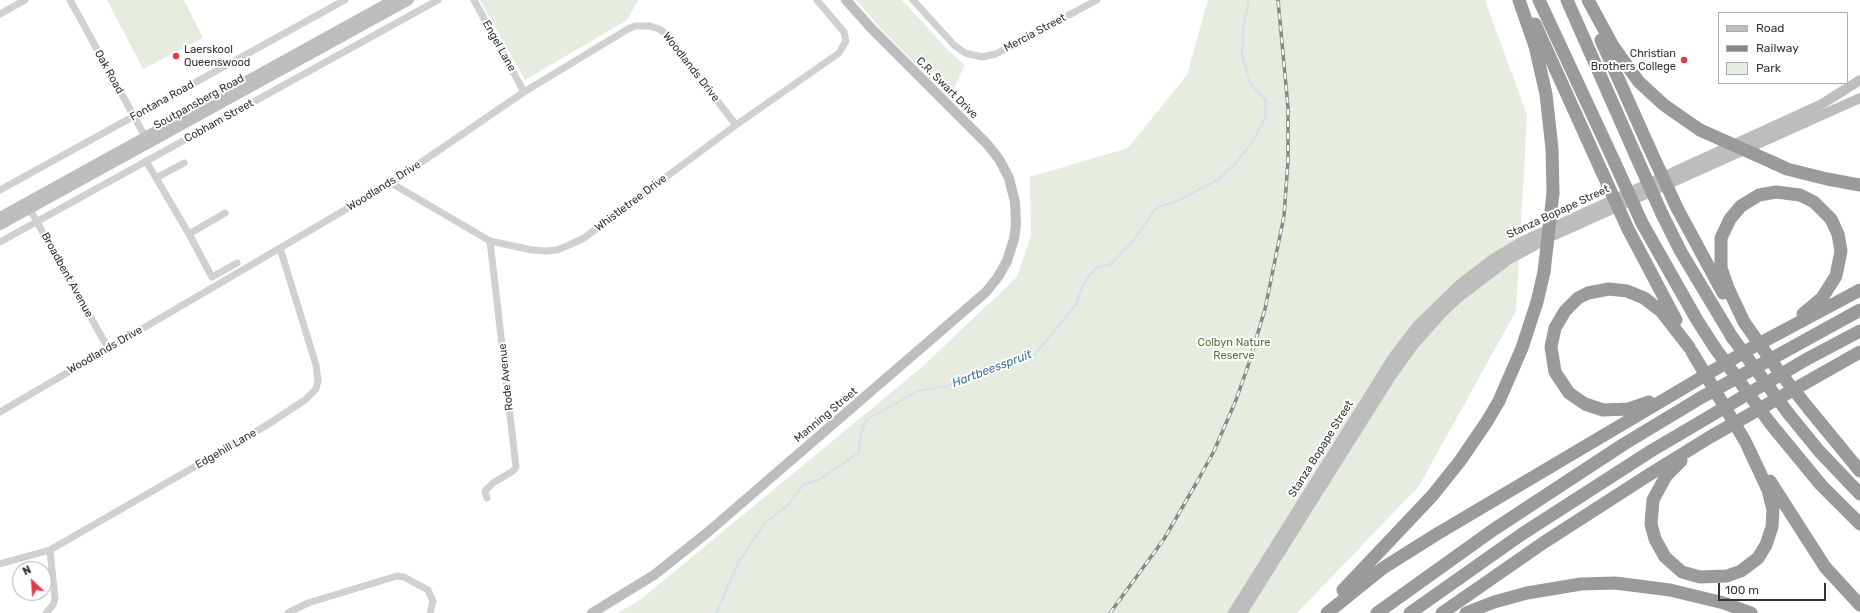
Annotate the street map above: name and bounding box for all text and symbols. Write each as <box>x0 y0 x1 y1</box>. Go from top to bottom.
street label: Mercia Street <box>1002 11 1068 55</box>
legend <box>1718 12 1848 84</box>
street label: Engel Lane <box>480 18 518 74</box>
text: Road <box>1756 21 1784 35</box>
street label: Woodlands Drive <box>660 30 722 104</box>
text: Railway <box>1756 41 1799 55</box>
place label: Laerskool Queenswood <box>184 43 250 69</box>
place label: Christian Brothers College <box>1591 47 1676 73</box>
street label: Oak Road <box>92 48 126 96</box>
marker: Laerskool Queenswood <box>171 51 181 61</box>
street label: C.R. Swart Drive <box>913 54 981 122</box>
marker: Christian Brothers College <box>1679 55 1689 65</box>
text: Park <box>1756 61 1781 75</box>
street label: Soutpansberg Road <box>152 72 246 132</box>
street label: Fontana Road <box>128 78 196 124</box>
street label: Cobham Street <box>182 97 256 145</box>
street label: Woodlands Drive <box>345 158 423 214</box>
street label: Whistletree Drive <box>592 172 670 234</box>
street label: Stanza Bopape Street <box>1505 182 1611 242</box>
street label: Broadbent Avenue <box>38 230 96 320</box>
street label: Woodlands Drive <box>65 323 145 377</box>
park label: Colbyn Nature Reserve <box>1198 336 1270 362</box>
street label: Rode Avenue <box>496 343 516 411</box>
water label: Hartbeesspruit <box>950 347 1034 391</box>
street label: Manning Street <box>792 385 860 445</box>
street label: Stanza Bopape Street <box>1286 398 1356 500</box>
street label: Edgehill Lane <box>193 426 259 472</box>
north arrow <box>12 561 52 601</box>
text: N <box>21 563 33 578</box>
scale bar <box>1720 575 1828 601</box>
text: 100 m <box>1725 583 1759 597</box>

